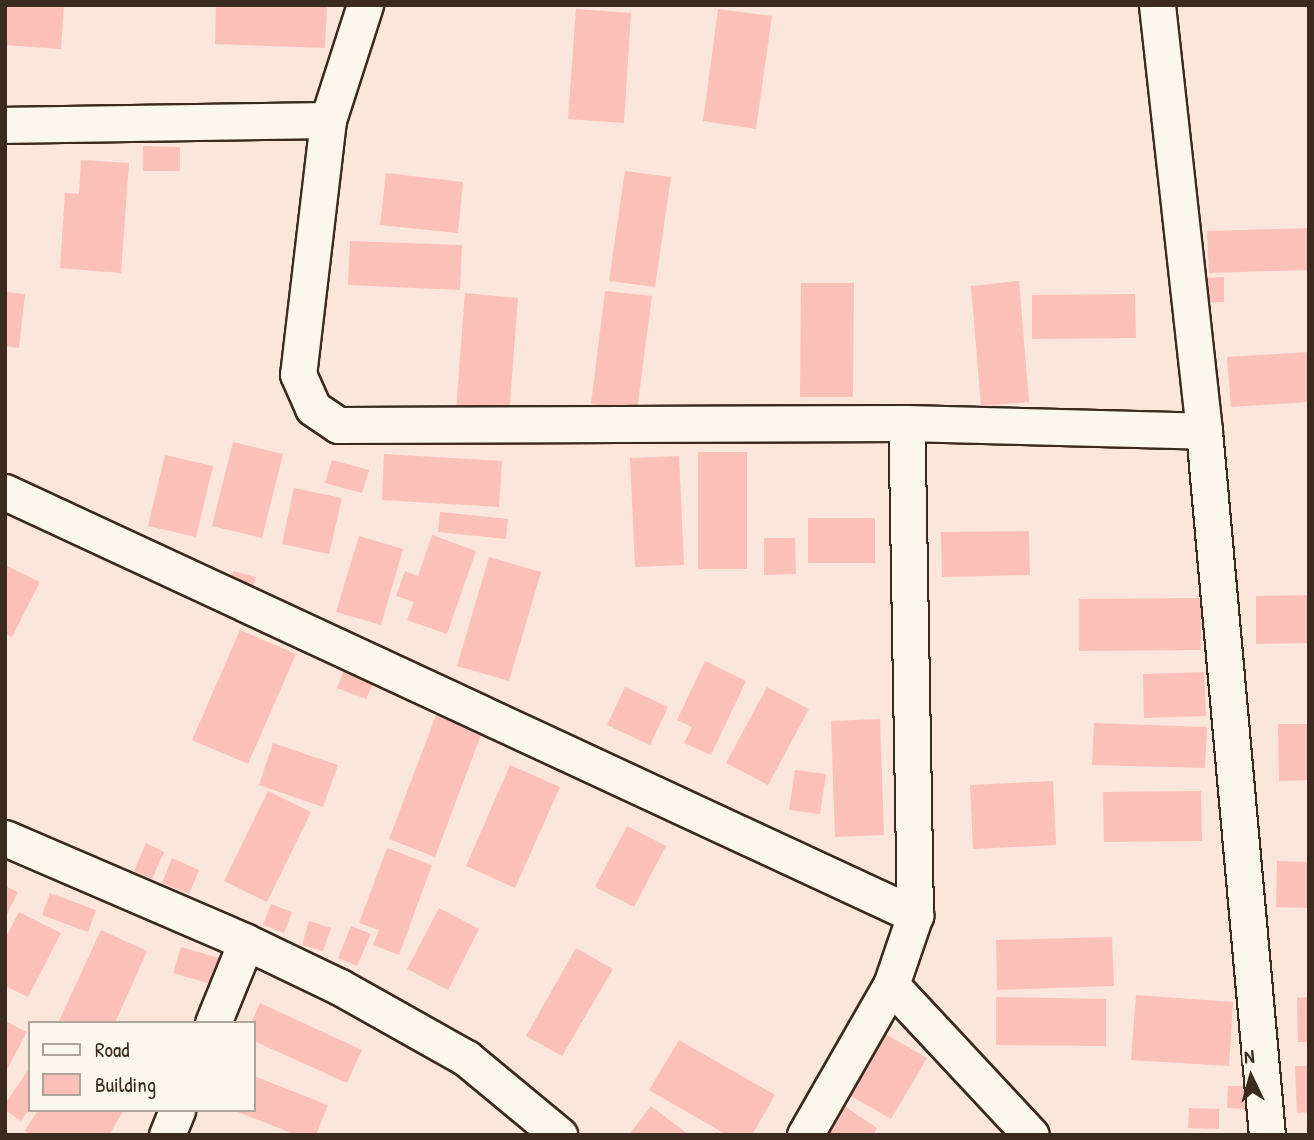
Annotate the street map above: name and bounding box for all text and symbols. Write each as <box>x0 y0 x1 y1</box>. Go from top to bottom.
legend <box>28 1021 256 1112</box>
text: Road <box>95 1035 129 1064</box>
north arrow <box>1216 1042 1286 1112</box>
text: N <box>1243 1043 1255 1069</box>
text: Building <box>95 1070 156 1099</box>

